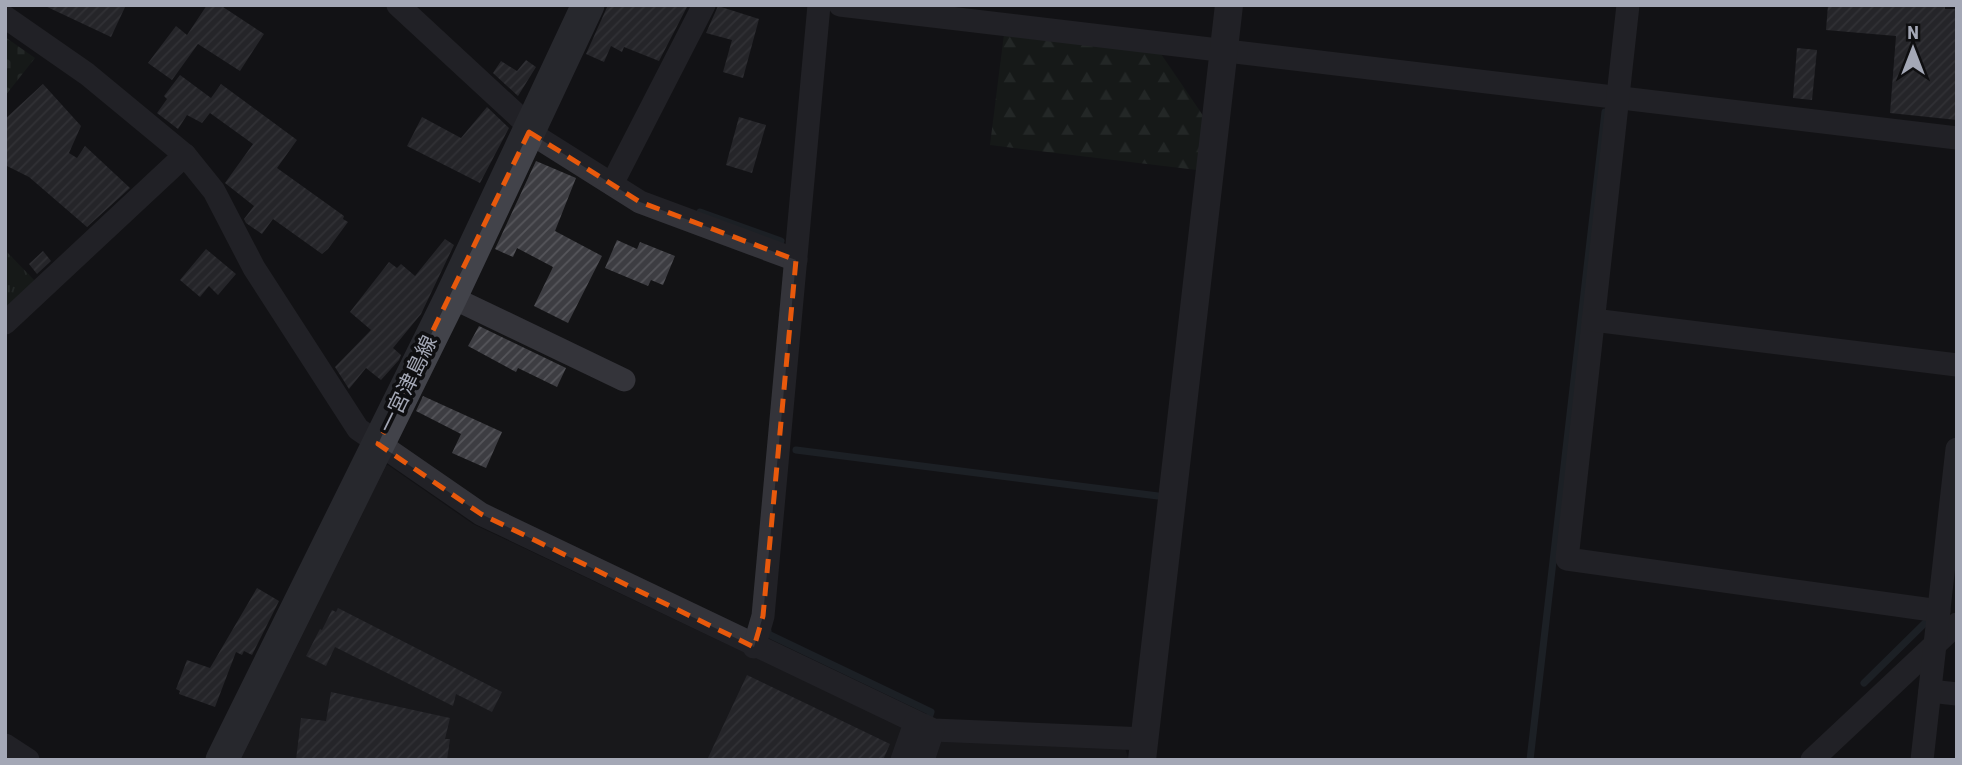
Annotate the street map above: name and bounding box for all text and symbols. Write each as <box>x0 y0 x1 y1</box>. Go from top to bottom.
north arrow <box>1878 14 1948 84</box>
text: N <box>1907 21 1919 44</box>
street label: 一宮津島線 <box>374 332 442 436</box>

